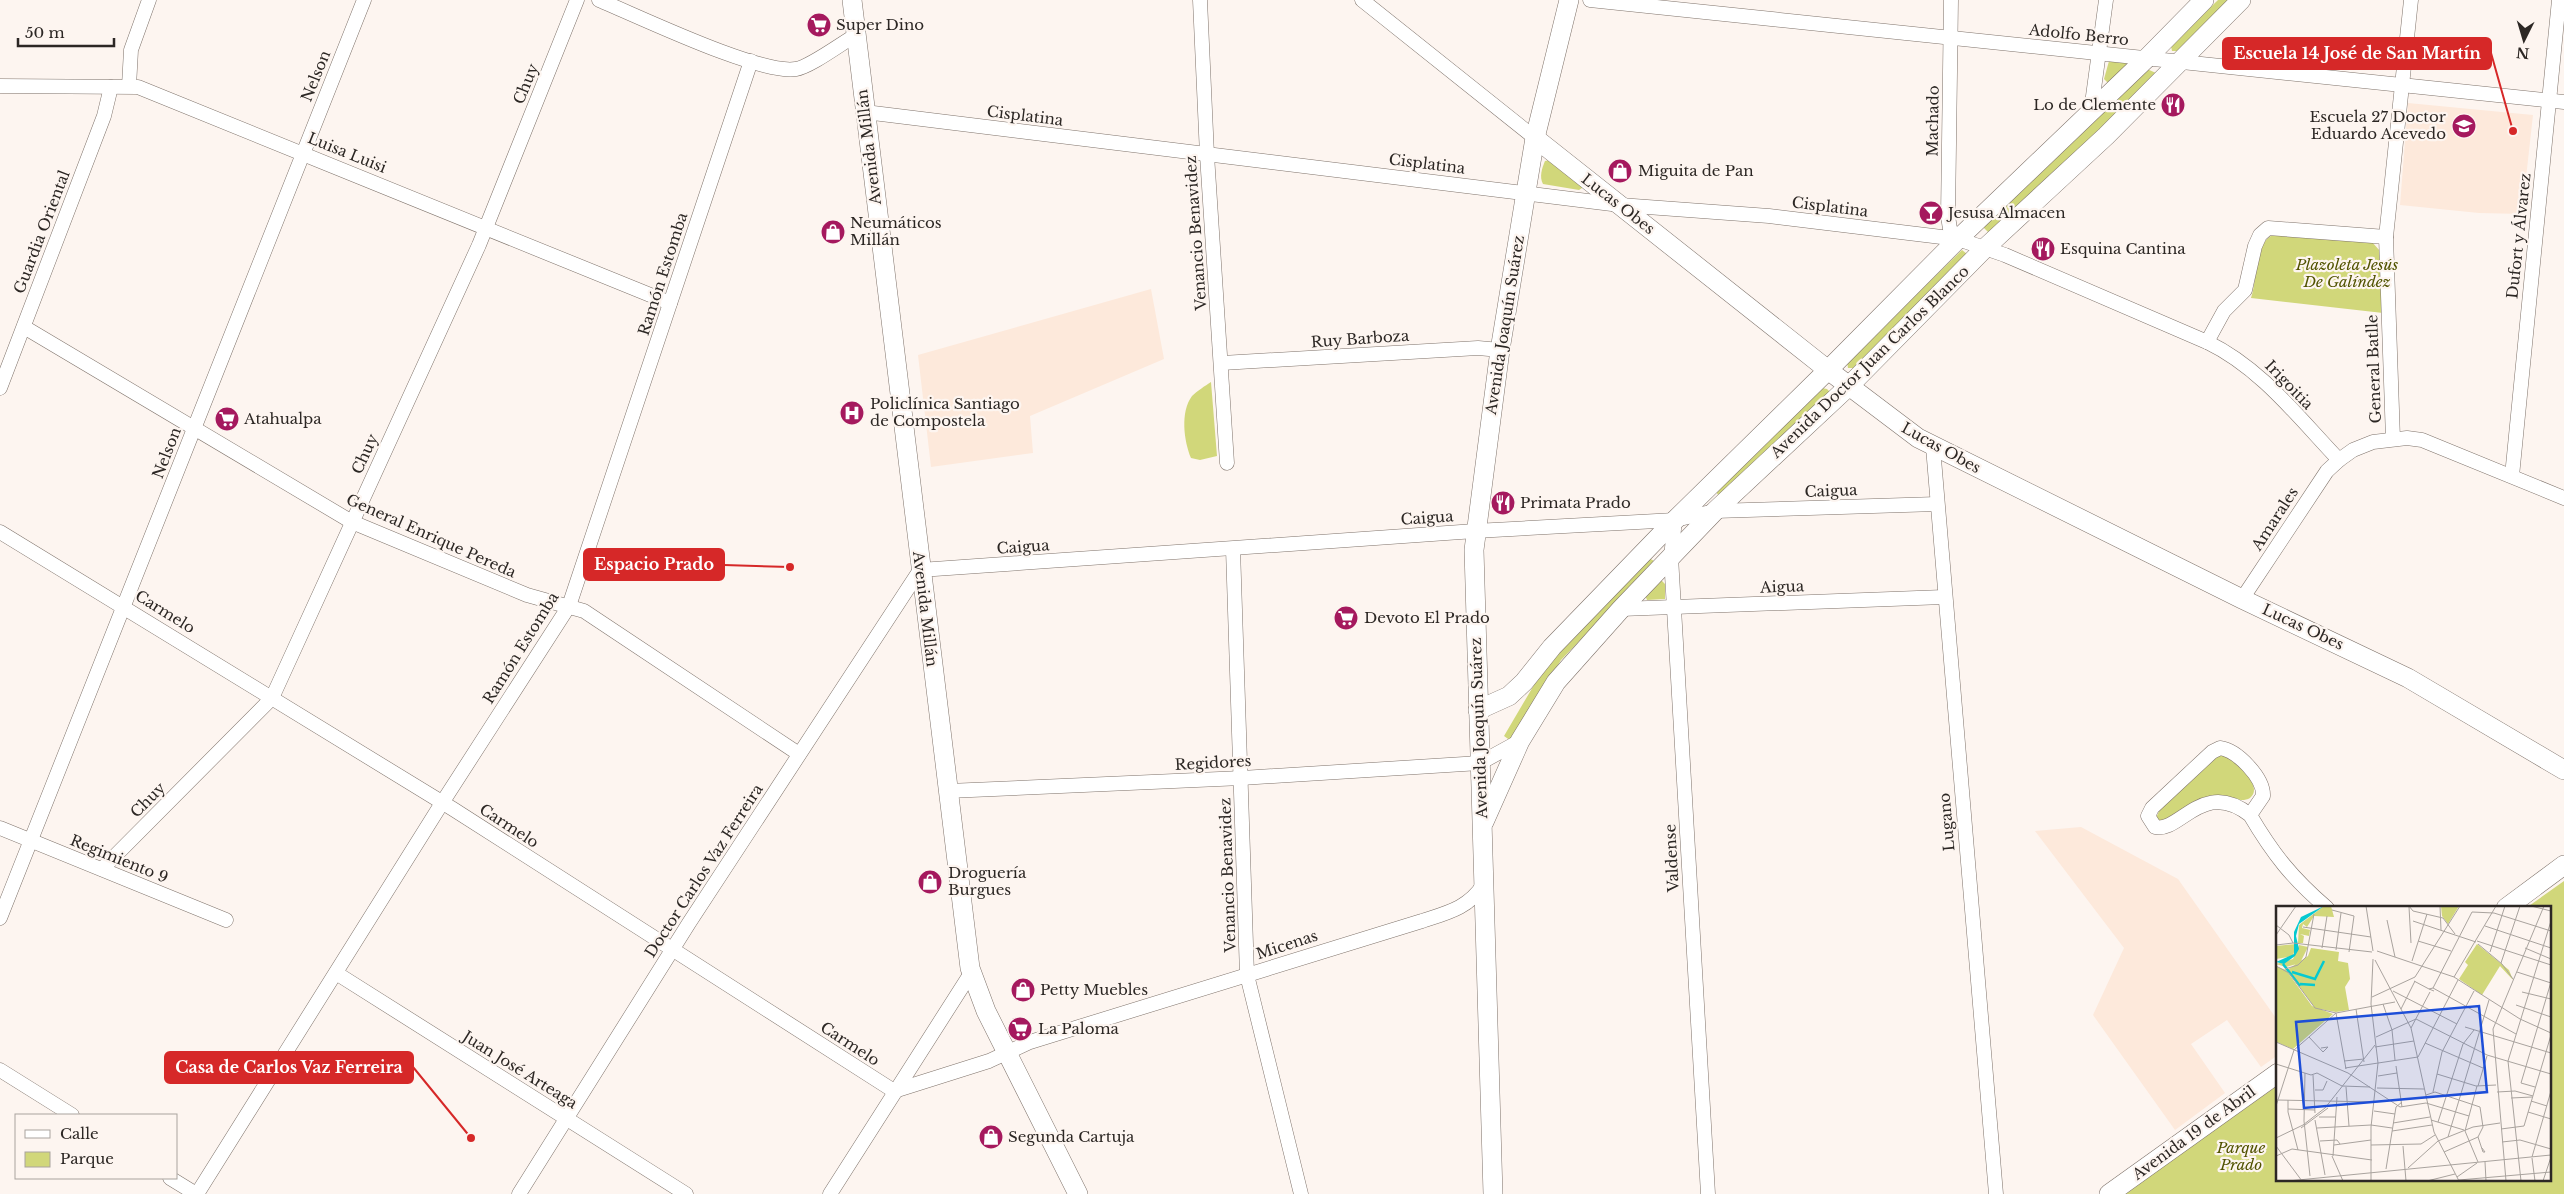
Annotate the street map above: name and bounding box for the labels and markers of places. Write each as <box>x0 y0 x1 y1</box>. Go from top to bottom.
supermarket icon: Super Dino <box>806 12 832 38</box>
place label: Super Dino <box>836 15 924 34</box>
callout: Escuela 14 José de San Martín <box>2223 38 2491 69</box>
restaurant icon: Lo de Clemente <box>2160 92 2186 118</box>
place label: Lo de Clemente <box>2033 95 2156 114</box>
place label: Escuela 27 Doctor Eduardo Acevedo <box>2309 107 2447 143</box>
school or university icon: Escuela 27 Doctor Eduardo Acevedo <box>2451 113 2477 139</box>
shop icon: Miguita de Pan <box>1607 158 1633 184</box>
place label: Miguita de Pan <box>1638 161 1754 180</box>
bar icon: Jesusa Almacen <box>1918 200 1944 226</box>
place label: Jesusa Almacen <box>1946 203 2065 222</box>
place label: Neumáticos Millán <box>850 213 942 249</box>
shop icon: Neumáticos Millán <box>820 219 846 245</box>
restaurant icon: Esquina Cantina <box>2030 236 2056 262</box>
place label: Esquina Cantina <box>2060 239 2186 258</box>
place label: Policlínica Santiago de Compostela <box>870 394 1020 430</box>
hospital icon: Policlínica Santiago de Compostela <box>839 400 865 426</box>
supermarket icon: Atahualpa <box>214 406 240 432</box>
place label: Atahualpa <box>243 409 322 428</box>
restaurant icon: Primata Prado <box>1490 490 1516 516</box>
place label: Primata Prado <box>1520 493 1631 512</box>
callout: Espacio Prado <box>584 549 724 580</box>
supermarket icon: Devoto El Prado <box>1333 605 1359 631</box>
place label: Devoto El Prado <box>1364 608 1490 627</box>
place label: Droguería Burgues <box>948 863 1027 899</box>
shop icon: Droguería Burgues <box>917 869 943 895</box>
shop icon: Petty Muebles <box>1010 977 1036 1003</box>
place label: Petty Muebles <box>1040 980 1148 999</box>
supermarket icon: La Paloma <box>1007 1016 1033 1042</box>
place label: La Paloma <box>1038 1019 1120 1038</box>
callout: Casa de Carlos Vaz Ferreira <box>165 1052 413 1083</box>
shop icon: Segunda Cartuja <box>978 1124 1004 1150</box>
place label: Segunda Cartuja <box>1008 1127 1135 1146</box>

